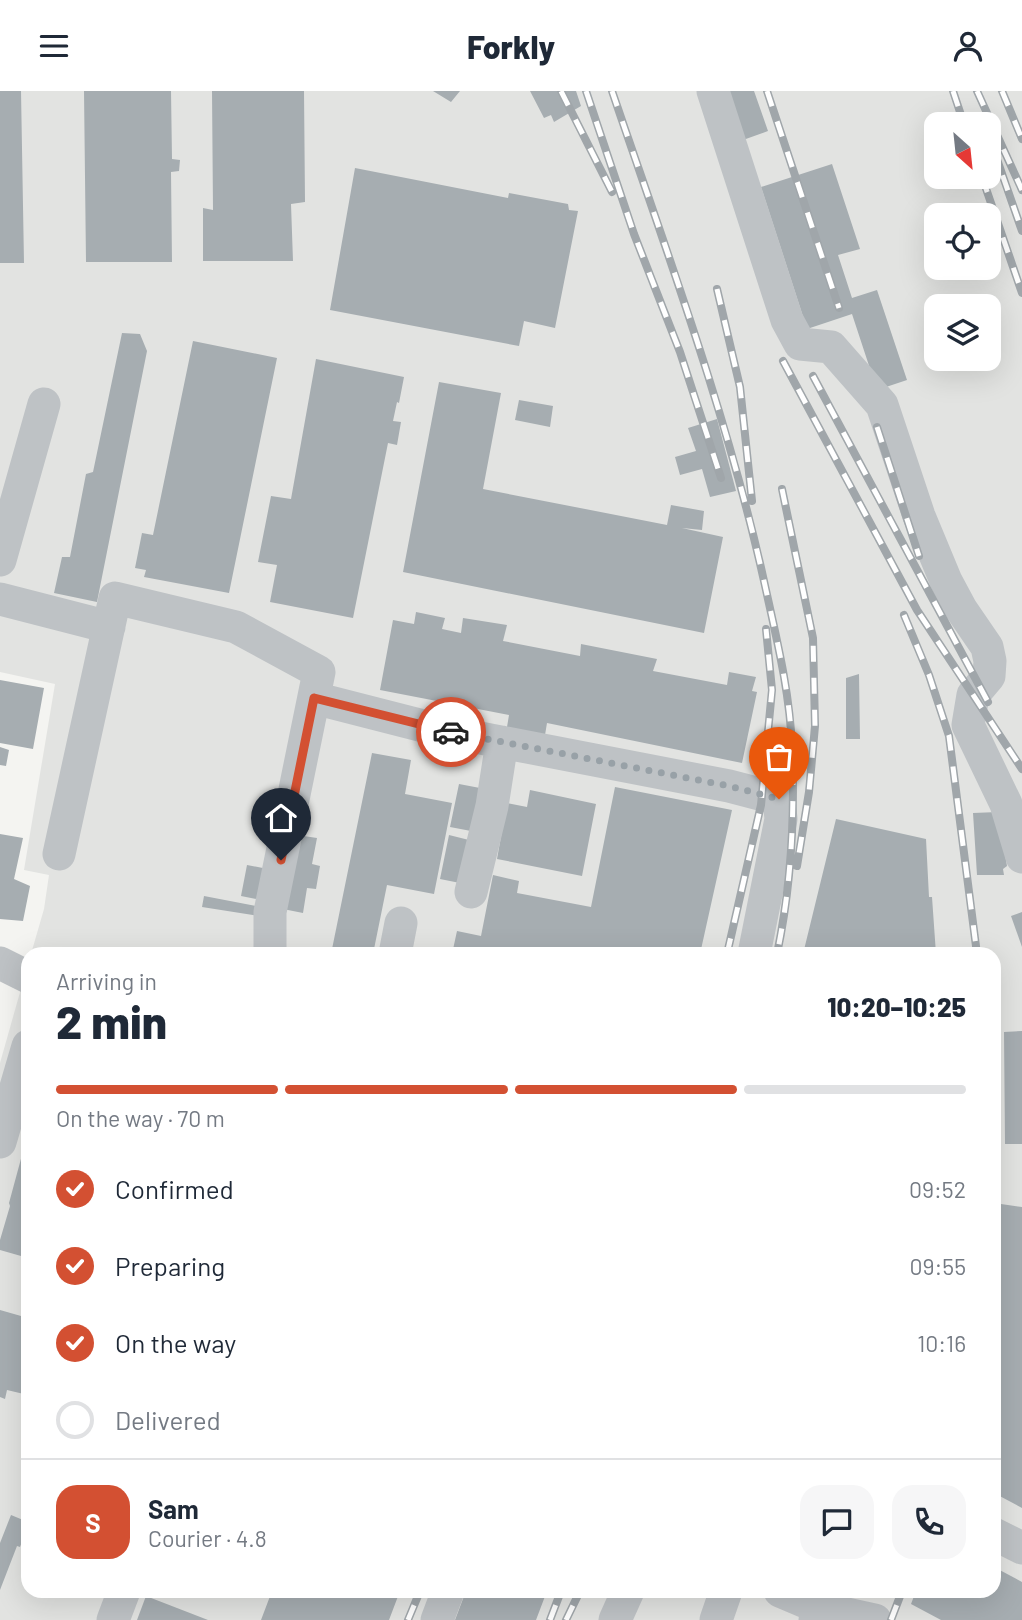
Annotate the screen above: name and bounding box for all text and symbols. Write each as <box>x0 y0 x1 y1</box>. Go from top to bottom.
icon: menu <box>35 27 73 65</box>
text: Forkly <box>467 27 555 65</box>
icon: person <box>949 27 987 65</box>
north arrow <box>924 112 1001 189</box>
map controls <box>924 112 1001 371</box>
button: locate <box>924 203 1001 280</box>
button: layers <box>924 294 1001 371</box>
courier <box>416 697 486 767</box>
icon: car <box>432 713 470 751</box>
pin <box>749 727 809 799</box>
icon: bag <box>760 738 798 776</box>
pin <box>251 788 311 860</box>
icon: home <box>262 799 300 837</box>
text: Arriving in <box>56 967 157 995</box>
text: 10:20–10:25 <box>827 991 966 1022</box>
text: 2 min <box>56 993 167 1048</box>
text: On the way · 70 m <box>56 1104 225 1132</box>
icon: check <box>56 1170 94 1208</box>
text: Confirmed <box>115 1173 234 1204</box>
text: 09:52 <box>909 1175 966 1203</box>
icon: check <box>56 1247 94 1285</box>
text: Preparing <box>115 1250 225 1281</box>
text: 09:55 <box>910 1252 966 1280</box>
icon: check <box>56 1324 94 1362</box>
text: On the way <box>115 1327 236 1358</box>
text: 10:16 <box>917 1329 966 1357</box>
text: Delivered <box>115 1404 221 1435</box>
button: chat <box>800 1485 874 1559</box>
button: phone <box>892 1485 966 1559</box>
text: Sam <box>148 1493 199 1524</box>
text: S <box>85 1507 101 1538</box>
text: Courier · 4.8 <box>148 1524 267 1552</box>

